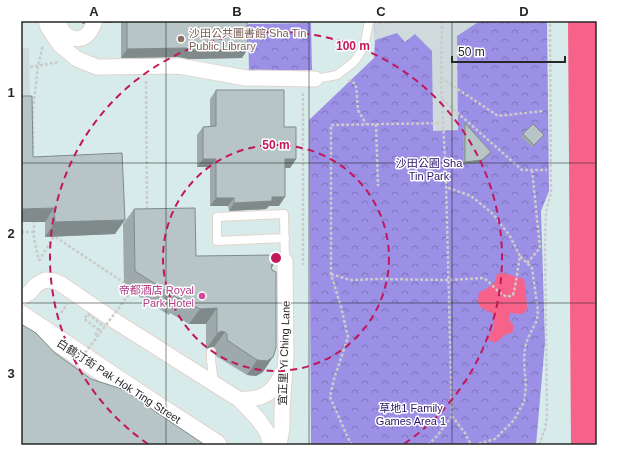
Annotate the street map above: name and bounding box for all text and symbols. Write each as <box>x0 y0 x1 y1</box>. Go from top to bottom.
text: A <box>89 4 99 19</box>
text: B <box>232 4 242 19</box>
text: C <box>376 4 386 19</box>
text: D <box>519 4 529 19</box>
place label: 沙田公共圖書館 Sha Tin Public Library <box>189 27 306 52</box>
marker: 沙田公共圖書館 Sha Tin Public Library <box>176 34 186 44</box>
scale bar <box>452 38 565 64</box>
text: 100 m <box>336 39 370 53</box>
text: 50 m <box>458 45 485 59</box>
text: 1 <box>7 85 15 100</box>
text: 50 m <box>262 138 290 152</box>
park label: 沙田公園 Sha Tin Park <box>396 157 463 182</box>
text: 2 <box>7 226 15 241</box>
centre of rings <box>269 251 283 265</box>
place label: 帝都酒店 Royal Park Hotel <box>119 284 194 309</box>
marker: 帝都酒店 Royal Park Hotel <box>197 291 207 301</box>
street label: 宜正里 Yi Ching Lane <box>276 300 292 406</box>
street label: 白鶴汀街 Pak Hok Ting Street <box>55 337 183 425</box>
text: 3 <box>7 366 15 381</box>
park label: 草地1 Family Games Area 1 <box>376 402 446 427</box>

